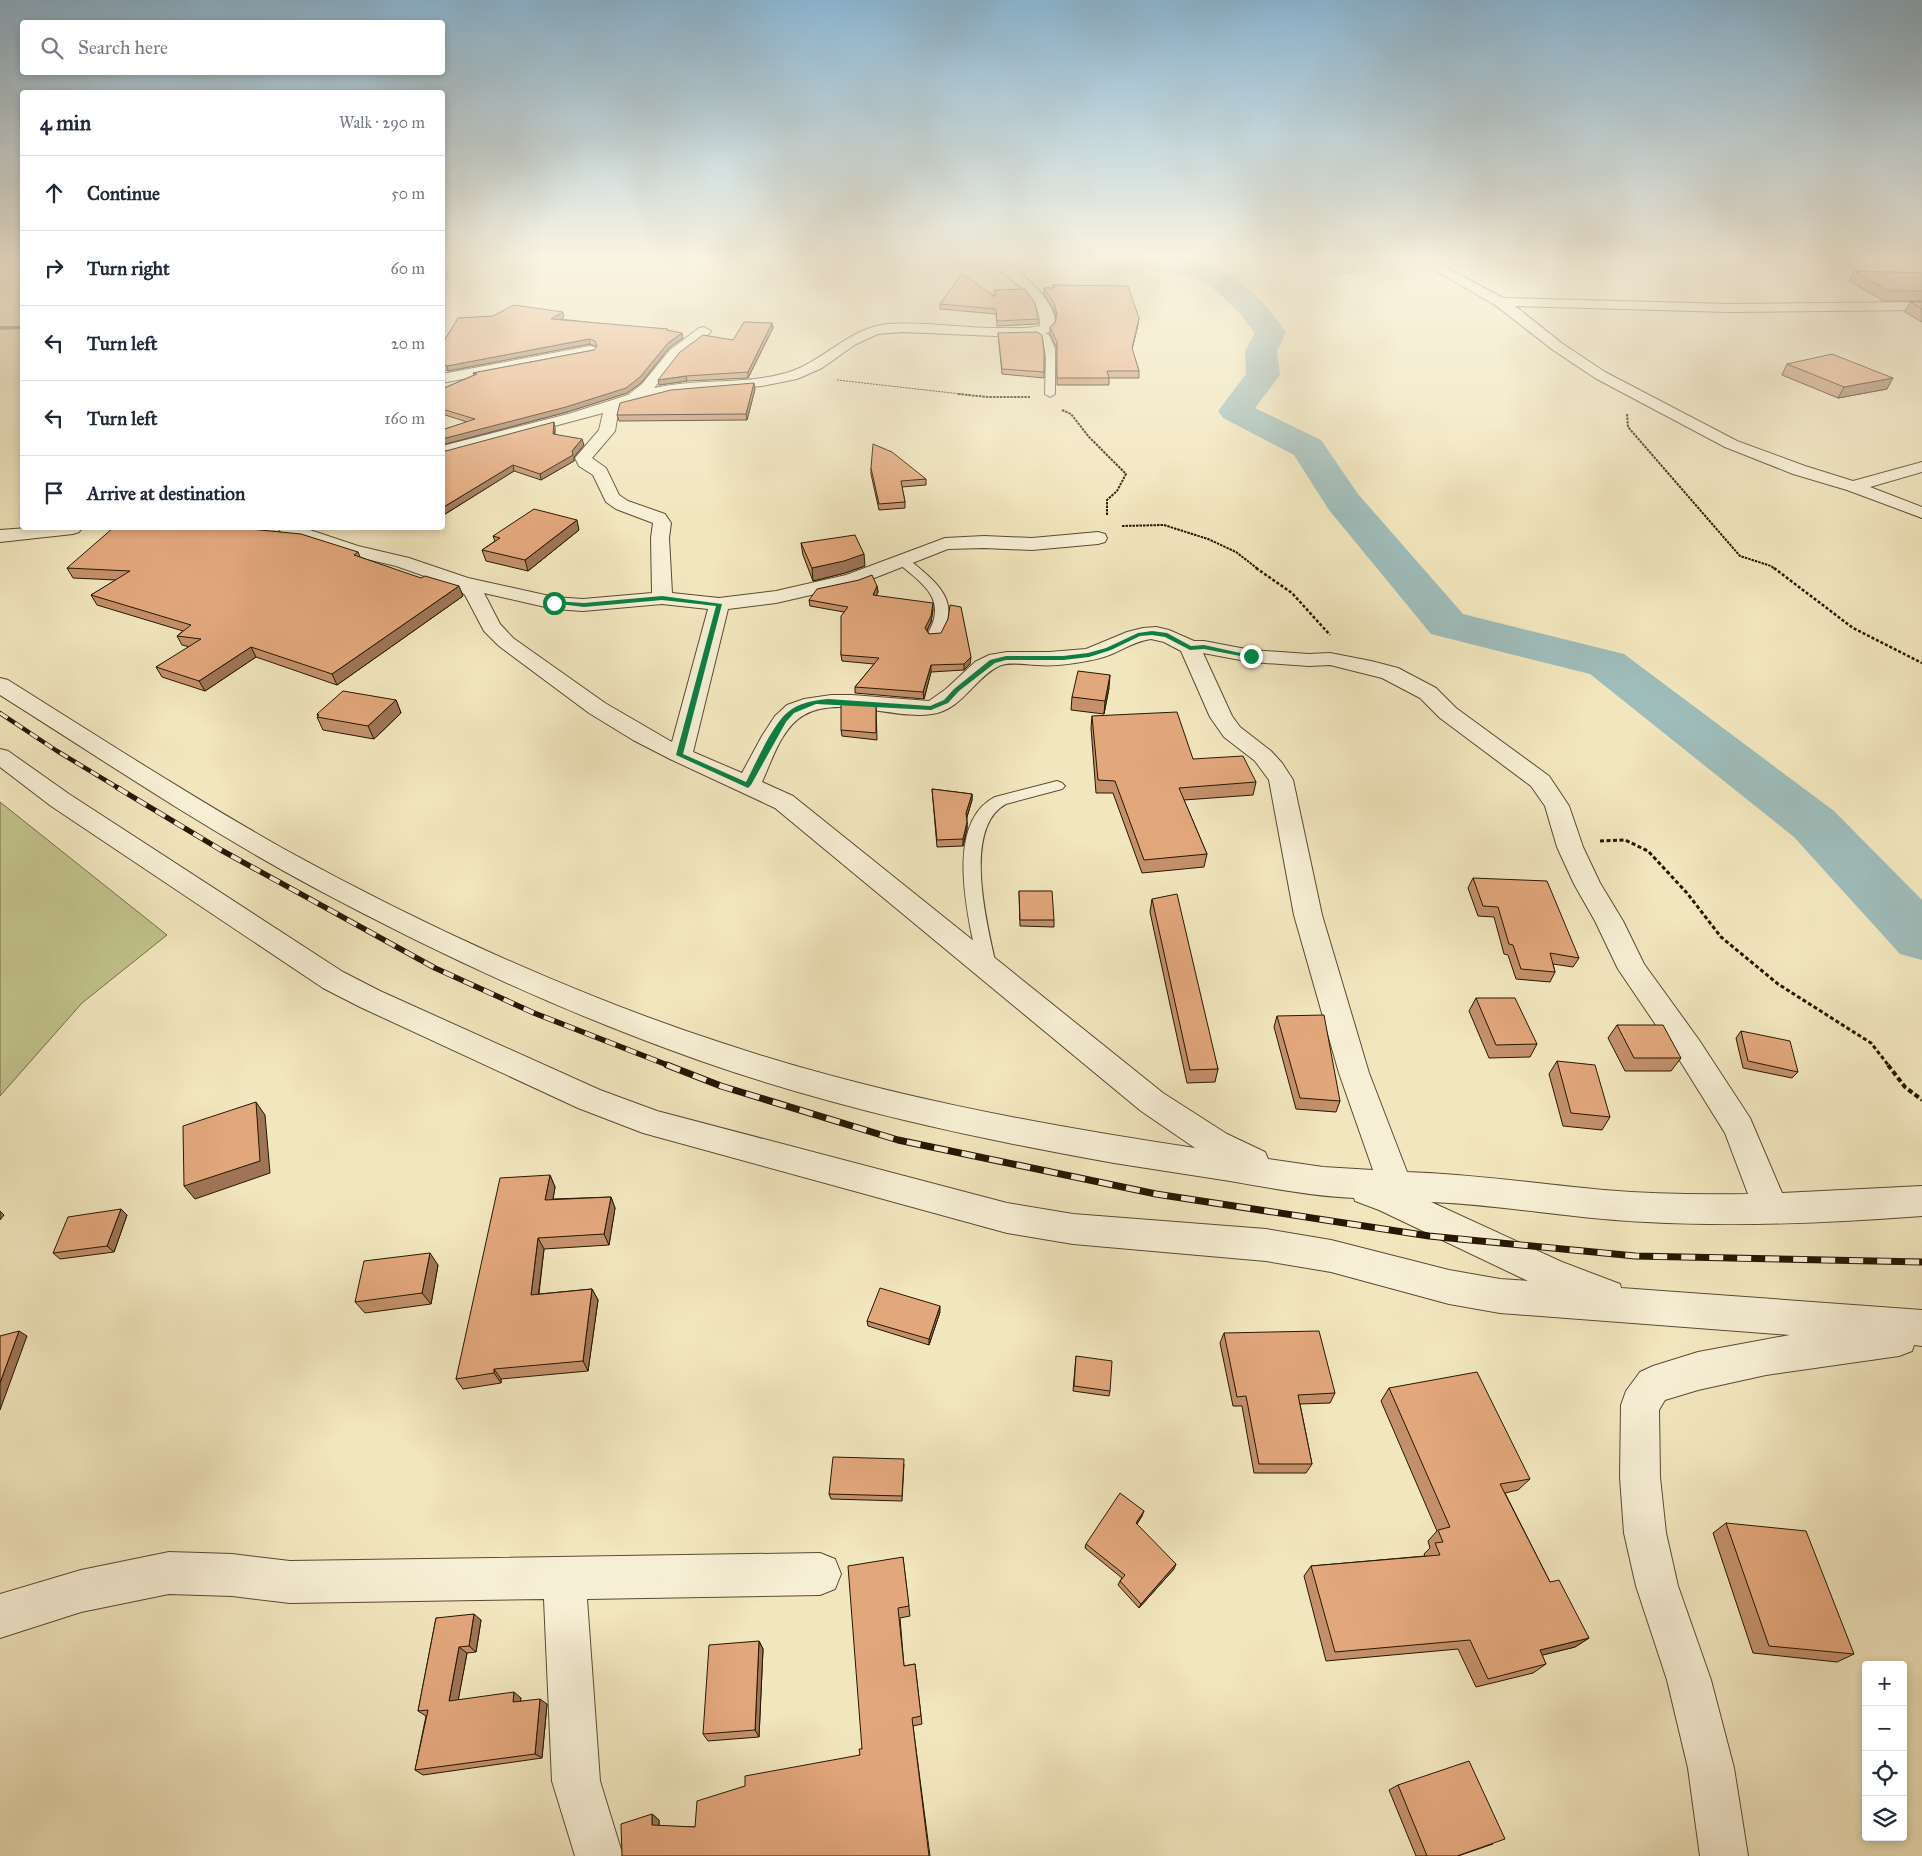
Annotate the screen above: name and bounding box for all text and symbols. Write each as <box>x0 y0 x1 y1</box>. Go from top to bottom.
search box <box>20 20 445 75</box>
icon: search <box>38 34 66 62</box>
text: Search here <box>78 36 168 59</box>
text: 4 min <box>40 110 91 136</box>
text: Walk · 290 m <box>339 113 425 132</box>
icon: ahead <box>40 179 68 207</box>
text: Continue <box>87 182 160 205</box>
text: 50 m <box>391 184 425 203</box>
icon: right <box>40 254 68 282</box>
text: Turn right <box>87 257 170 280</box>
text: 60 m <box>391 259 425 278</box>
icon: left <box>40 329 68 357</box>
text: Turn left <box>87 332 157 355</box>
text: 20 m <box>391 334 425 353</box>
icon: left <box>40 404 68 432</box>
text: Turn left <box>87 407 157 430</box>
text: 160 m <box>384 409 425 428</box>
icon: arrive <box>40 479 68 507</box>
text: Arrive at destination <box>87 482 245 505</box>
route start <box>543 592 566 615</box>
route end <box>1240 645 1263 668</box>
map controls <box>1862 1661 1907 1841</box>
button: + <box>1862 1661 1907 1706</box>
button: − <box>1862 1706 1907 1751</box>
button: locate <box>1862 1751 1907 1796</box>
button: layers <box>1862 1796 1907 1841</box>

